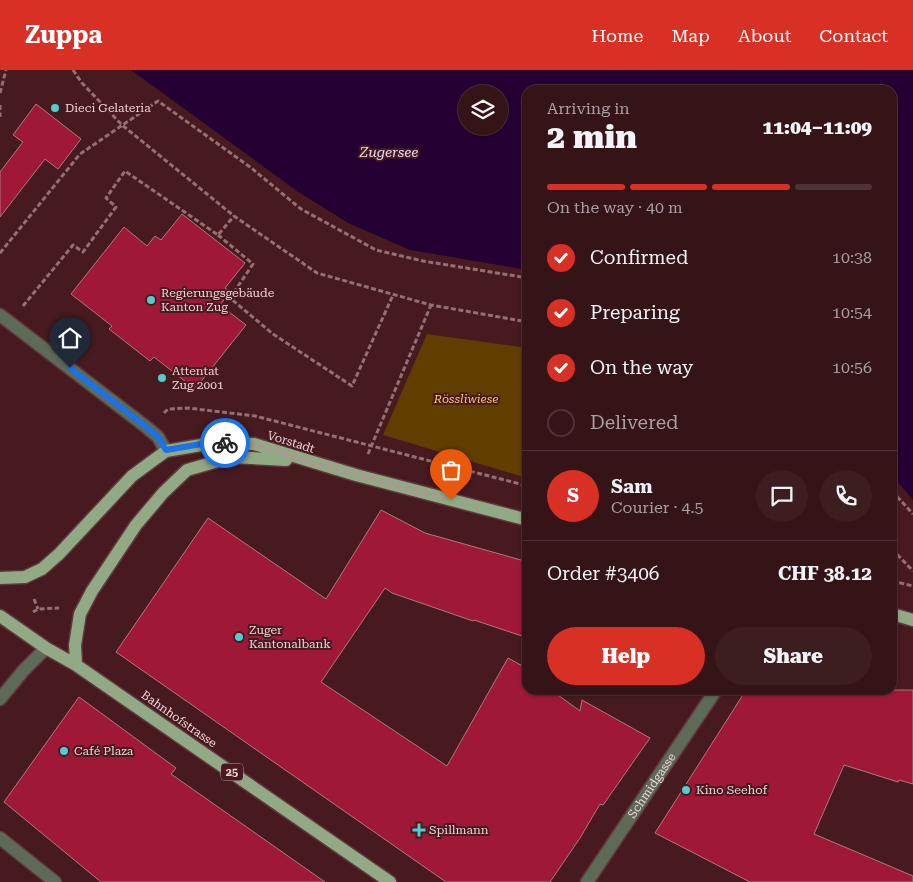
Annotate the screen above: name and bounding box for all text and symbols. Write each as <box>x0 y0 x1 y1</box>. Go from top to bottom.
text: Zuppa <box>25 21 102 49</box>
text: Home <box>591 25 643 46</box>
text: Map <box>671 25 710 46</box>
text: About <box>738 25 791 46</box>
text: Contact <box>819 25 888 46</box>
map controls <box>458 85 508 135</box>
button: layers <box>458 85 508 135</box>
text: Arriving in <box>547 99 630 118</box>
place label: Dieci Gelateria <box>65 101 151 115</box>
marker: Dieci Gelateria <box>49 102 61 114</box>
text: 11:04–11:09 <box>763 116 872 139</box>
text: 2 min <box>547 118 637 156</box>
water label: Zugersee <box>359 144 418 160</box>
text: On the way · 40 m <box>547 198 683 217</box>
icon: check <box>547 244 575 272</box>
text: Confirmed <box>590 246 688 269</box>
text: 10:38 <box>832 248 872 267</box>
place label: Regierungsgebäude Kanton Zug <box>161 286 275 314</box>
marker: Regierungsgebäude Kanton Zug <box>145 294 157 306</box>
icon: check <box>547 299 575 327</box>
text: Preparing <box>590 301 680 324</box>
text: 10:54 <box>832 303 872 322</box>
pin <box>49 317 91 368</box>
icon: home <box>56 324 84 352</box>
icon: check <box>547 354 575 382</box>
text: On the way <box>590 356 693 379</box>
text: 10:56 <box>832 358 872 377</box>
place label: Attentat Zug 2001 <box>172 364 224 392</box>
marker: Attentat Zug 2001 <box>156 372 168 384</box>
park label: Rössliwiese <box>433 392 498 406</box>
text: Delivered <box>590 411 678 434</box>
courier <box>200 418 250 468</box>
street label: Vorstadt <box>266 428 317 456</box>
icon: bike <box>211 429 239 457</box>
pin <box>430 449 472 500</box>
icon: bag <box>437 456 465 484</box>
button: chat <box>756 470 808 522</box>
button: phone <box>820 470 872 522</box>
text: Sam <box>611 475 653 498</box>
text: S <box>567 484 579 507</box>
text: Courier · 4.5 <box>611 498 704 517</box>
text: Order #3406 <box>547 562 659 585</box>
text: CHF 38.12 <box>778 562 872 585</box>
place label: Zuger Kantonalbank <box>249 623 331 651</box>
button: Help <box>547 627 705 685</box>
button: Share <box>715 627 872 685</box>
marker: Zuger Kantonalbank <box>233 631 245 643</box>
street label: Bahnhofstrasse <box>139 688 220 750</box>
place label: Café Plaza <box>74 744 134 758</box>
marker: Café Plaza <box>58 745 70 757</box>
street label: Schmidgasse <box>625 750 679 821</box>
road number: 25 <box>221 764 243 780</box>
place label: Kino Seehof <box>696 783 767 797</box>
marker: Kino Seehof <box>680 784 692 796</box>
place label: Spillmann <box>429 823 489 837</box>
marker: Spillmann <box>413 824 425 836</box>

